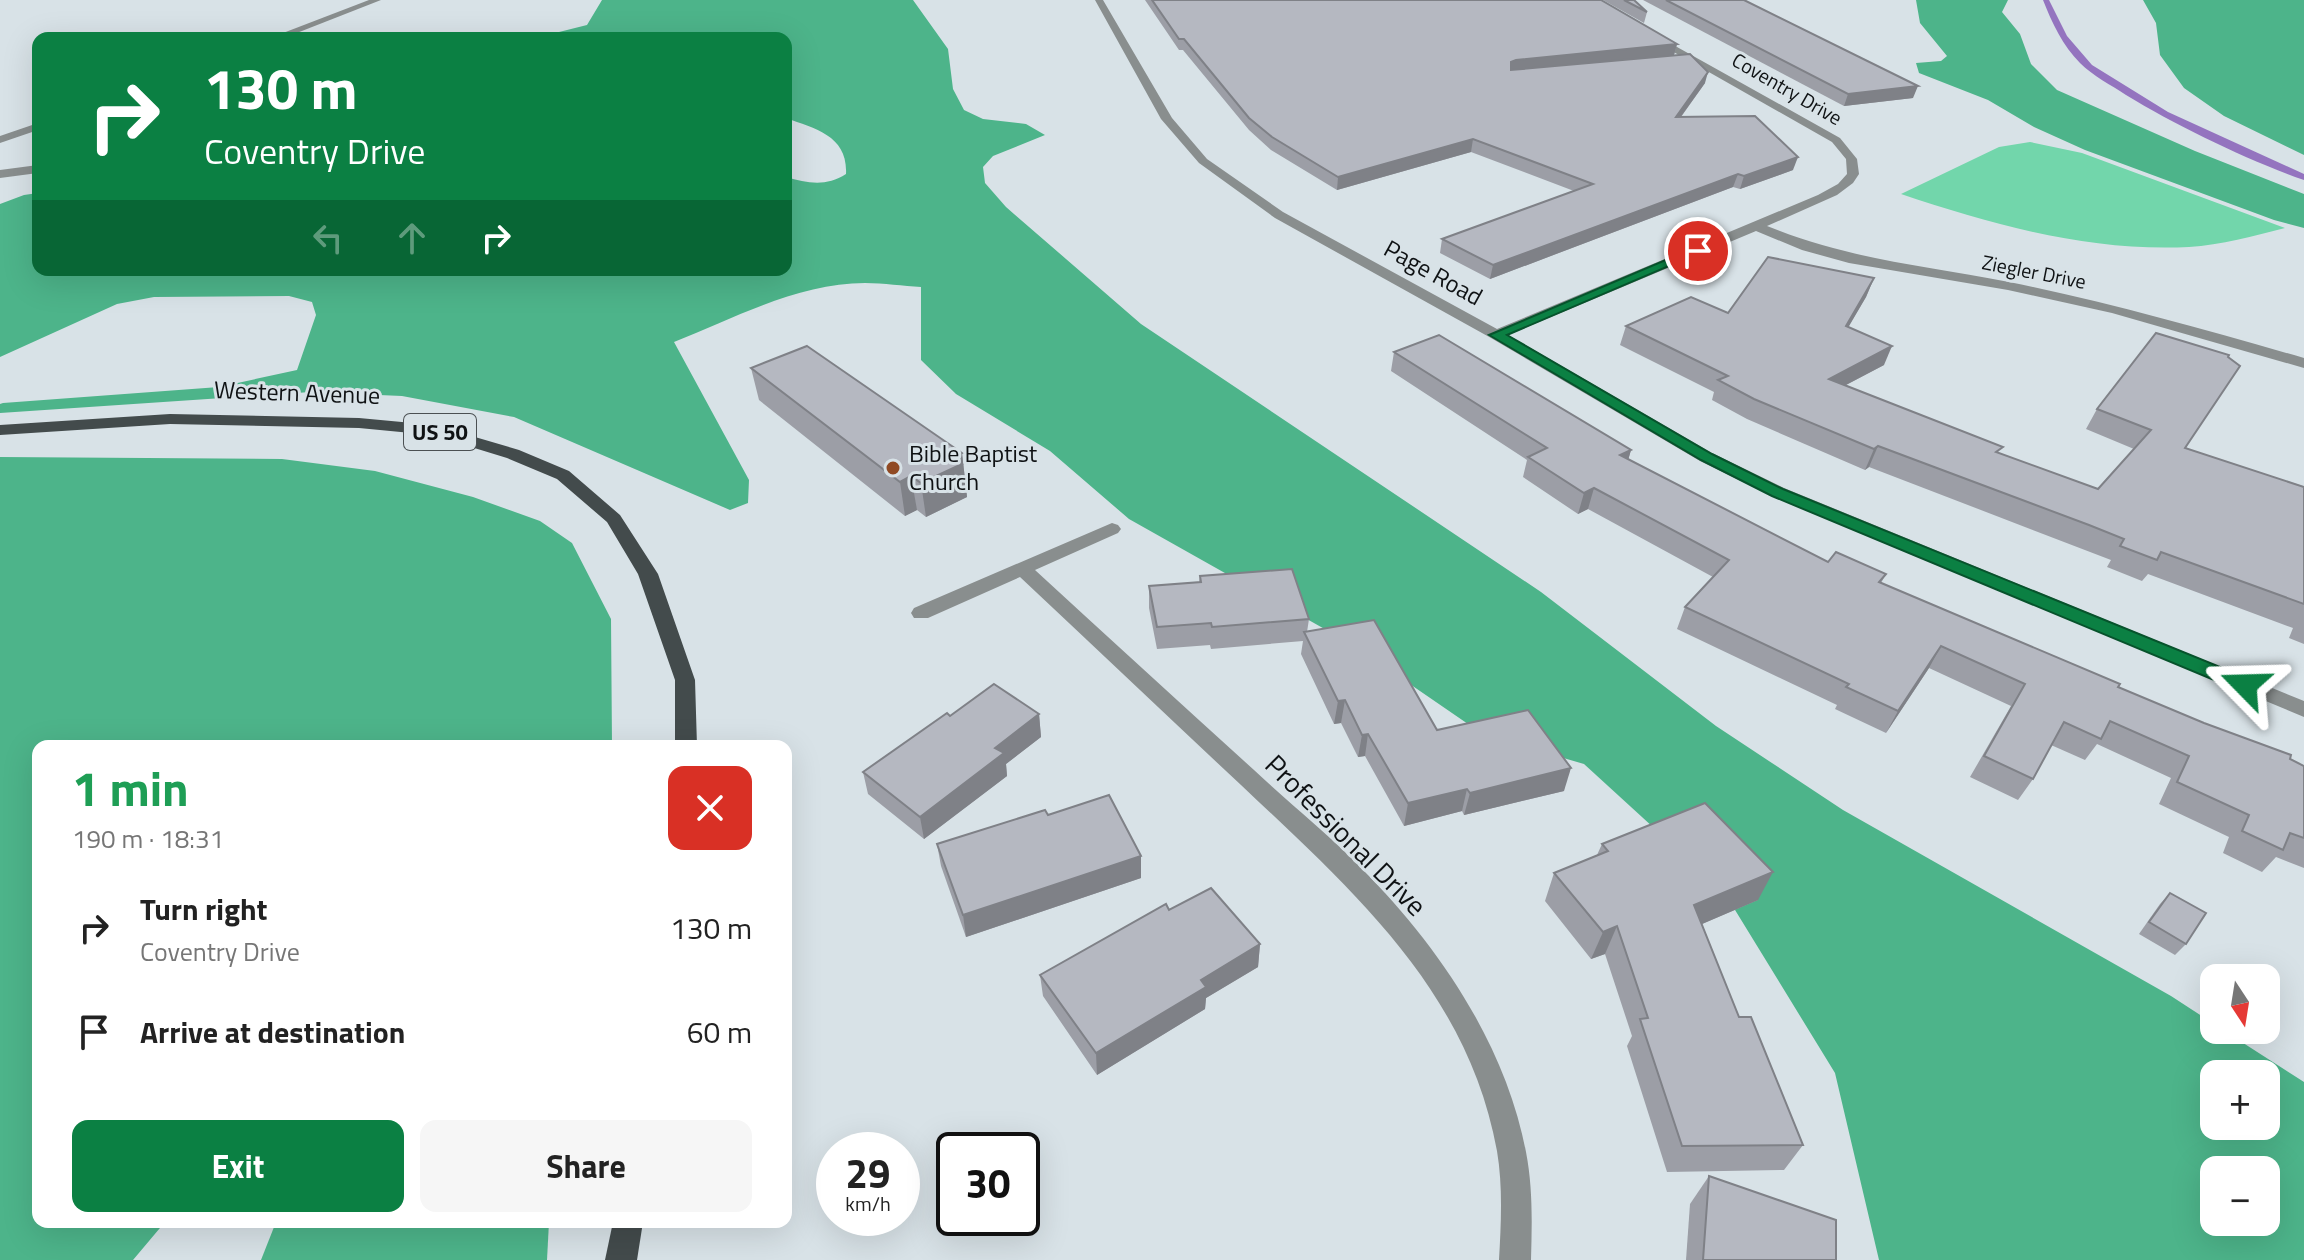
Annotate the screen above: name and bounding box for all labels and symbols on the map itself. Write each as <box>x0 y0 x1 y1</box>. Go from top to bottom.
street label: Coventry Drive <box>1726 44 1848 133</box>
pin <box>1664 217 1732 285</box>
street label: Page Road <box>1378 230 1489 314</box>
street label: Ziegler Drive <box>1979 246 2089 297</box>
street label: Western Avenue <box>213 371 381 413</box>
road number: US 50 <box>404 414 476 450</box>
place label: Bible Baptist Church <box>909 435 1038 499</box>
marker: Bible Baptist Church <box>884 459 902 477</box>
position arrow <box>2203 643 2287 727</box>
street label: Professional Drive <box>1256 744 1437 925</box>
north arrow <box>2200 964 2280 1044</box>
speed limit sign: 30 <box>936 1132 1040 1236</box>

